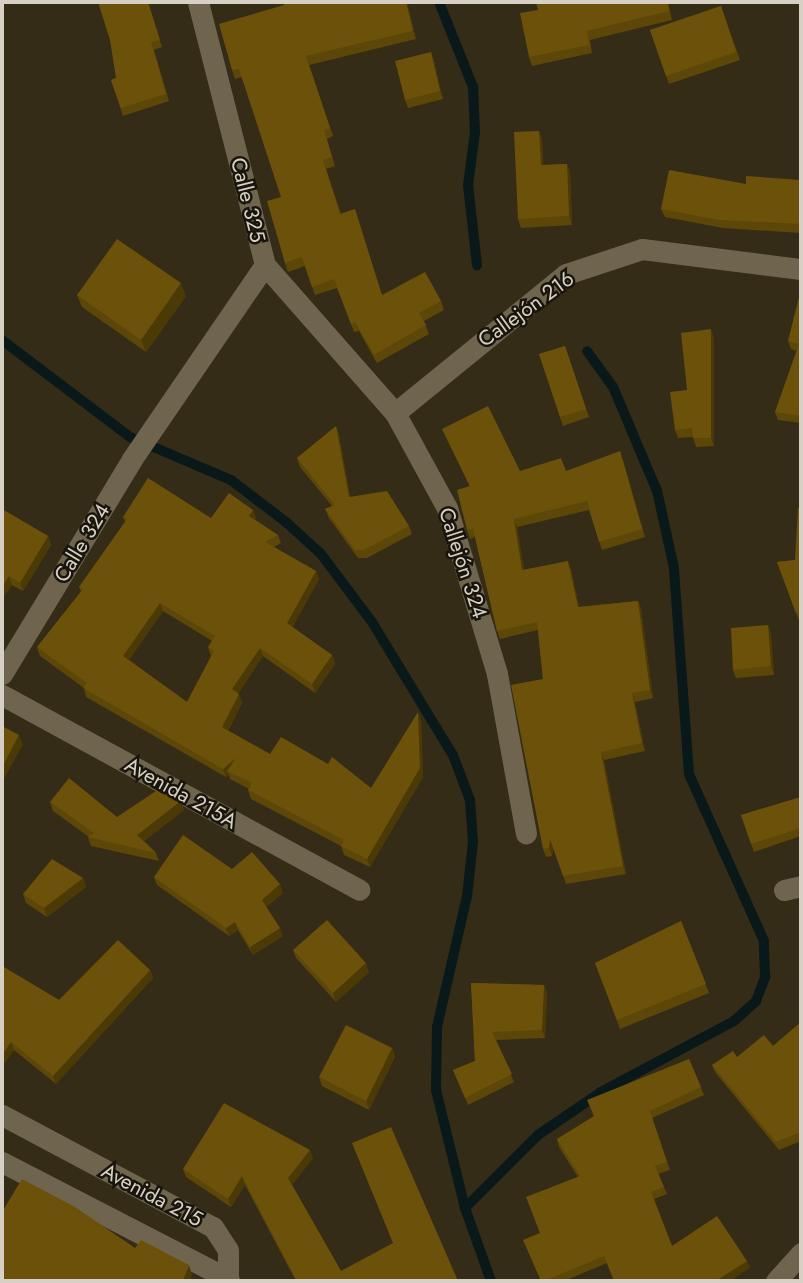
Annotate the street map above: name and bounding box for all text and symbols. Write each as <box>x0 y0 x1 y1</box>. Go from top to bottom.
street label: Calle 325 <box>225 155 271 245</box>
street label: Callejón 216 <box>473 266 579 352</box>
street label: Calle 324 <box>49 499 115 587</box>
street label: Callejón 324 <box>433 505 493 621</box>
street label: Avenida 215A <box>120 752 242 834</box>
street label: Avenida 215 <box>97 1158 207 1232</box>

